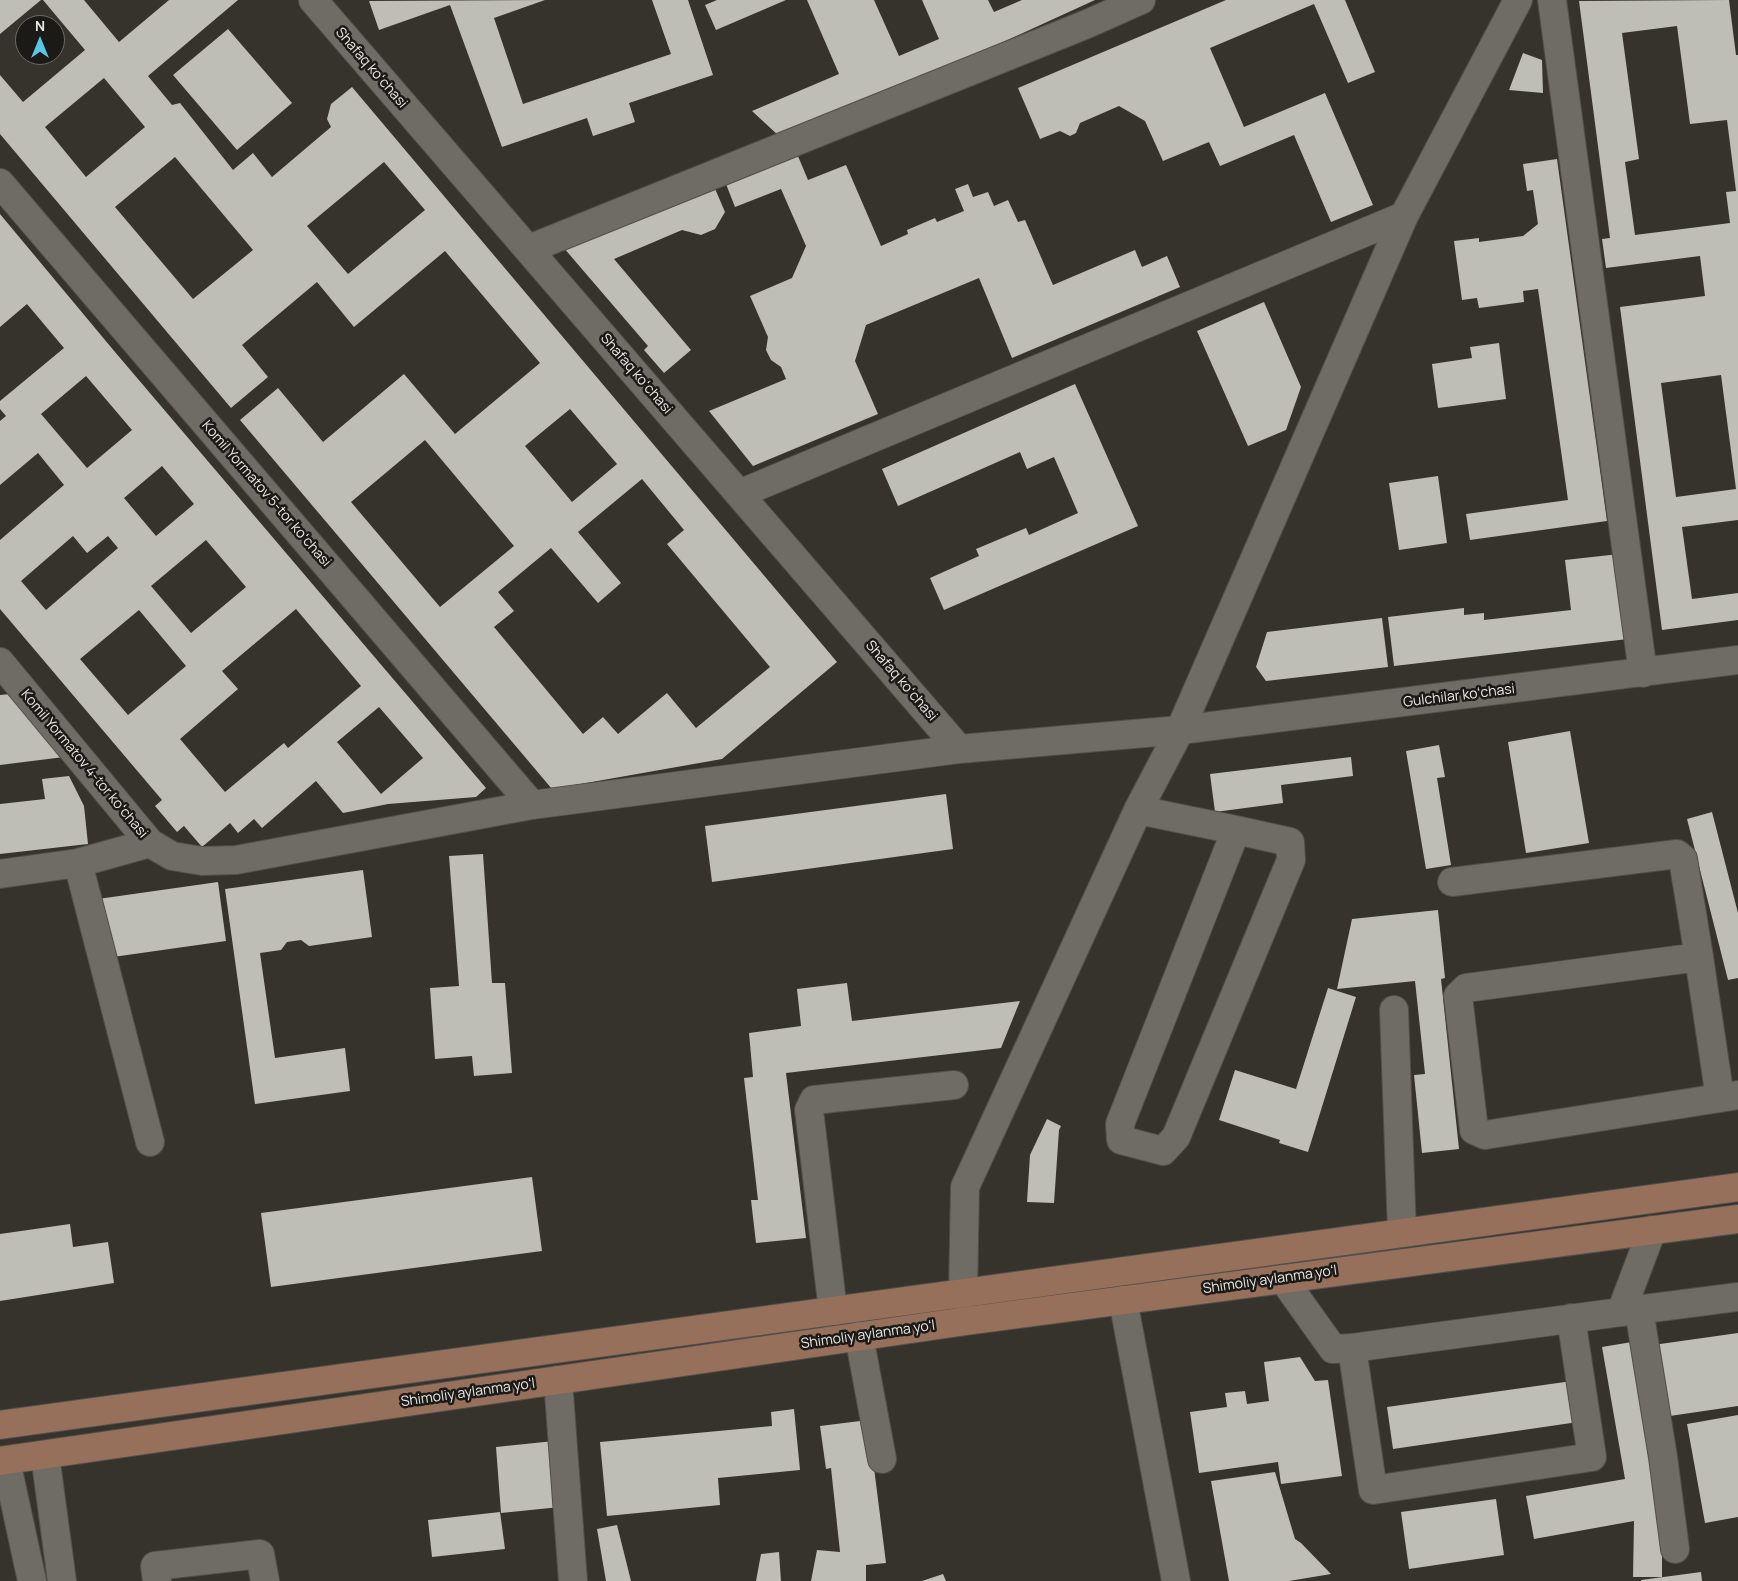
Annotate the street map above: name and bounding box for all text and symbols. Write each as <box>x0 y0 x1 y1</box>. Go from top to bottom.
north arrow <box>15 15 65 65</box>
text: N <box>35 16 45 35</box>
street label: Shafaq koʻchasi <box>332 24 410 112</box>
street label: Shafaq koʻchasi <box>597 330 675 418</box>
street label: Komil Yormatov 5-tor koʻchasi <box>198 417 334 571</box>
street label: Shafaq koʻchasi <box>862 637 940 725</box>
street label: Gulchilar koʻchasi <box>1402 681 1516 711</box>
street label: Komil Yormatov 4-tor koʻchasi <box>17 686 151 842</box>
street label: Shimoliy aylanma yoʻl <box>1202 1262 1338 1298</box>
street label: Shimoliy aylanma yoʻl <box>800 1317 936 1353</box>
street label: Shimoliy aylanma yoʻl <box>400 1375 536 1411</box>

